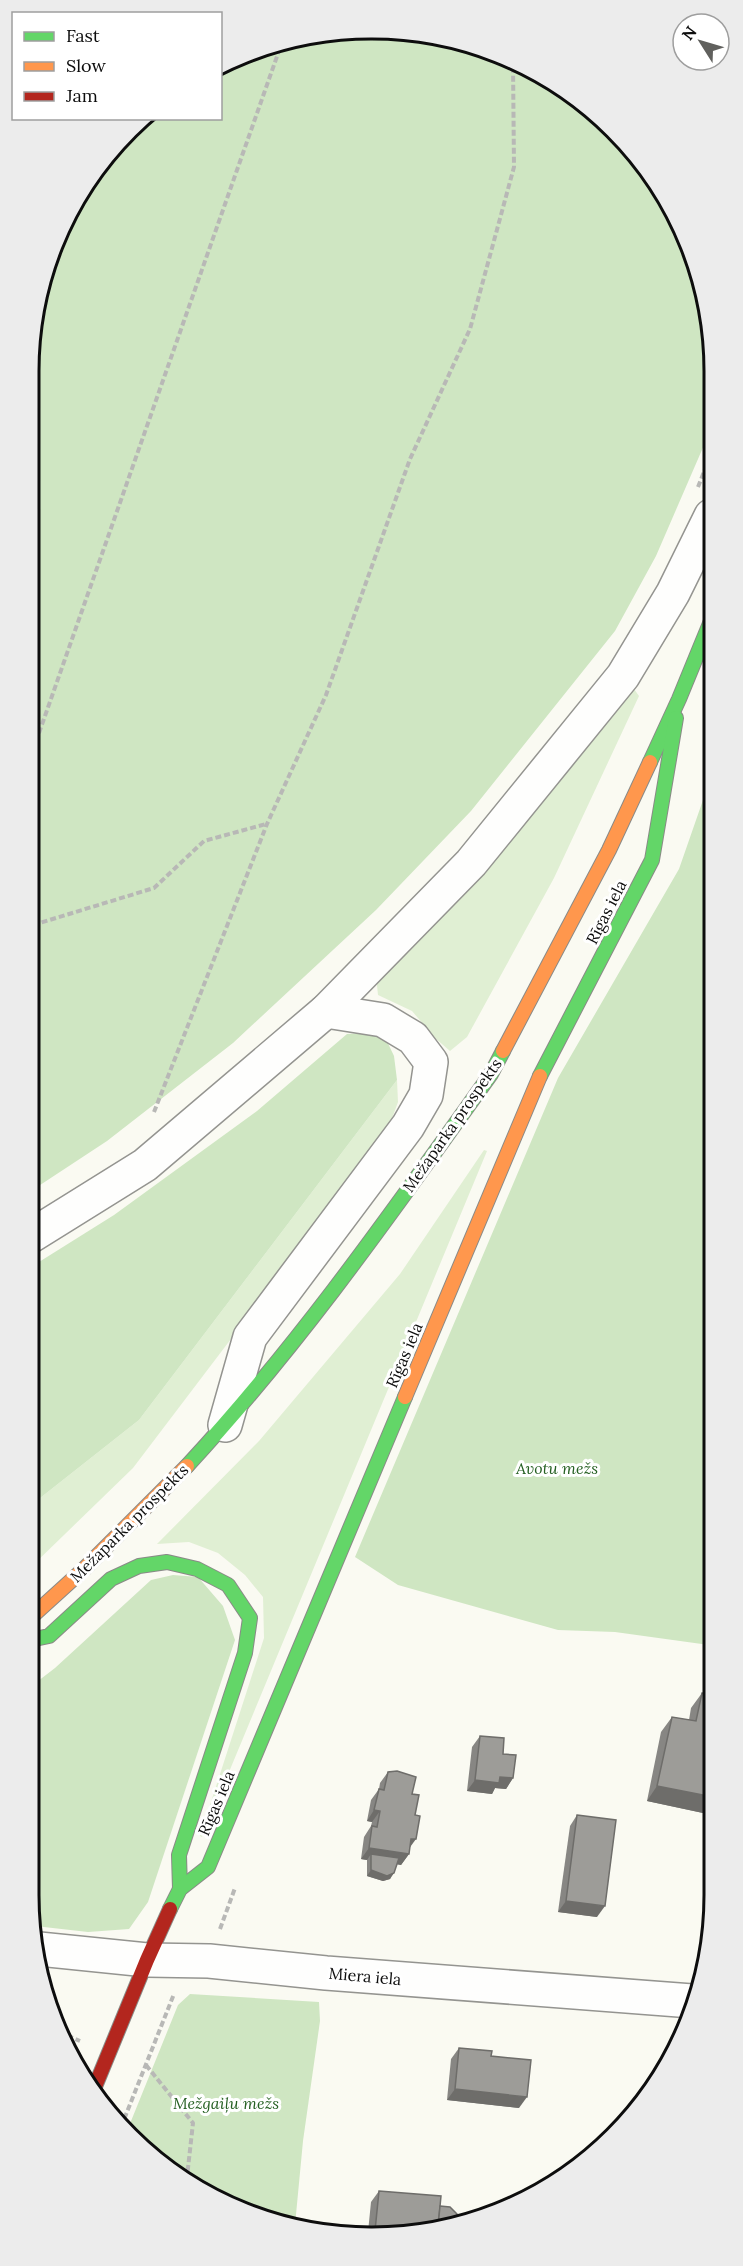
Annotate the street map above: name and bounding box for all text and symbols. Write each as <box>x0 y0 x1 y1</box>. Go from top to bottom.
legend <box>12 12 222 120</box>
north arrow <box>671 12 731 72</box>
text: N <box>677 22 701 44</box>
text: Fast <box>66 24 100 47</box>
text: Slow <box>66 54 106 77</box>
text: Jam <box>65 84 98 107</box>
street label: Rīgas iela <box>581 877 631 947</box>
street label: Mežaparka prospekts <box>398 1054 506 1196</box>
street label: Rīgas iela <box>381 1319 427 1391</box>
park label: Avotu mežs <box>515 1458 598 1478</box>
street label: Mežaparka prospekts <box>66 1460 192 1586</box>
street label: Rīgas iela <box>193 1767 239 1839</box>
street label: Miera iela <box>328 1963 402 1989</box>
park label: Mežgaiļu mežs <box>173 2093 279 2113</box>

